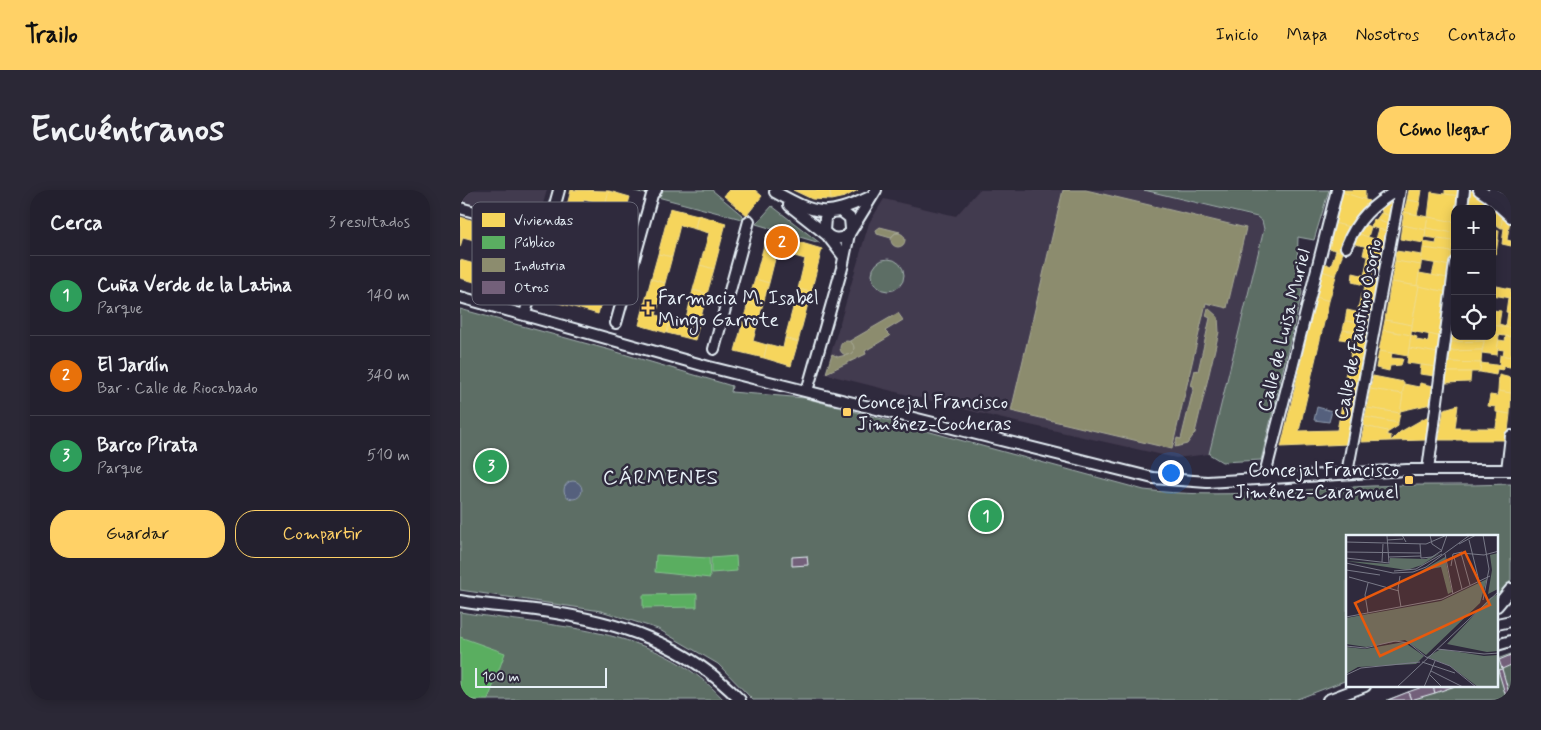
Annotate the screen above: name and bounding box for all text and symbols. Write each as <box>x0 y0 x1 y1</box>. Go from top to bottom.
text: Trailo <box>25 20 78 51</box>
text: Inicio <box>1216 23 1258 47</box>
text: Mapa <box>1286 23 1327 47</box>
text: Nosotros <box>1355 23 1420 47</box>
text: Contacto <box>1448 23 1516 47</box>
button: Cómo llegar <box>1377 106 1511 154</box>
text: Encuéntranos <box>30 107 225 153</box>
legend <box>472 202 638 305</box>
map controls <box>1451 205 1496 340</box>
button: + <box>1451 205 1496 250</box>
text: Cerca <box>50 209 103 237</box>
text: 3 resultados <box>329 212 410 233</box>
text: Viviendas <box>514 212 573 230</box>
pin: 2 <box>766 223 798 261</box>
text: Público <box>514 234 555 252</box>
street label: Calle de Faustino Osorio <box>1329 237 1388 422</box>
street label: Calle de Luisa Muriel <box>1252 246 1317 414</box>
button: − <box>1451 250 1496 295</box>
text: Industria <box>514 257 566 275</box>
text: Cuña Verde de la Latina <box>97 273 292 298</box>
text: Otros <box>514 279 549 297</box>
text: 1 <box>62 285 70 306</box>
text: 140 m <box>366 285 410 306</box>
place label: Farmacia M. Isabel Mingo Garrote <box>658 286 819 335</box>
button: locate <box>1451 295 1496 340</box>
text: Parque <box>97 298 143 319</box>
marker: Farmacia M. Isabel Mingo Garrote <box>642 302 654 314</box>
text: El Jardín <box>97 353 169 378</box>
text: 2 <box>62 365 70 386</box>
text: 340 m <box>366 365 410 386</box>
text: Bar · Calle de Riocabado <box>97 378 258 399</box>
place label: Concejal Francisco Jiménez-Cocheras <box>857 390 1011 437</box>
marker: Concejal Francisco Jiménez-Cocheras <box>841 406 853 418</box>
text: Barco Pirata <box>97 433 198 458</box>
text: 3 <box>62 445 70 466</box>
text: 510 m <box>367 445 410 466</box>
pin: 3 <box>475 447 507 485</box>
text: Parque <box>97 458 143 479</box>
place label: Concejal Francisco Jiménez-Caramuel <box>1234 458 1399 505</box>
your location <box>1158 460 1184 486</box>
district label: CÁRMENES <box>603 464 719 492</box>
marker: Concejal Francisco Jiménez-Caramuel <box>1403 474 1415 486</box>
pin: 1 <box>970 497 1002 535</box>
button: Guardar <box>50 510 225 558</box>
button: Compartir <box>235 510 410 558</box>
inset map <box>1346 535 1498 688</box>
scale bar <box>475 665 608 688</box>
text: 100 m <box>482 668 520 686</box>

